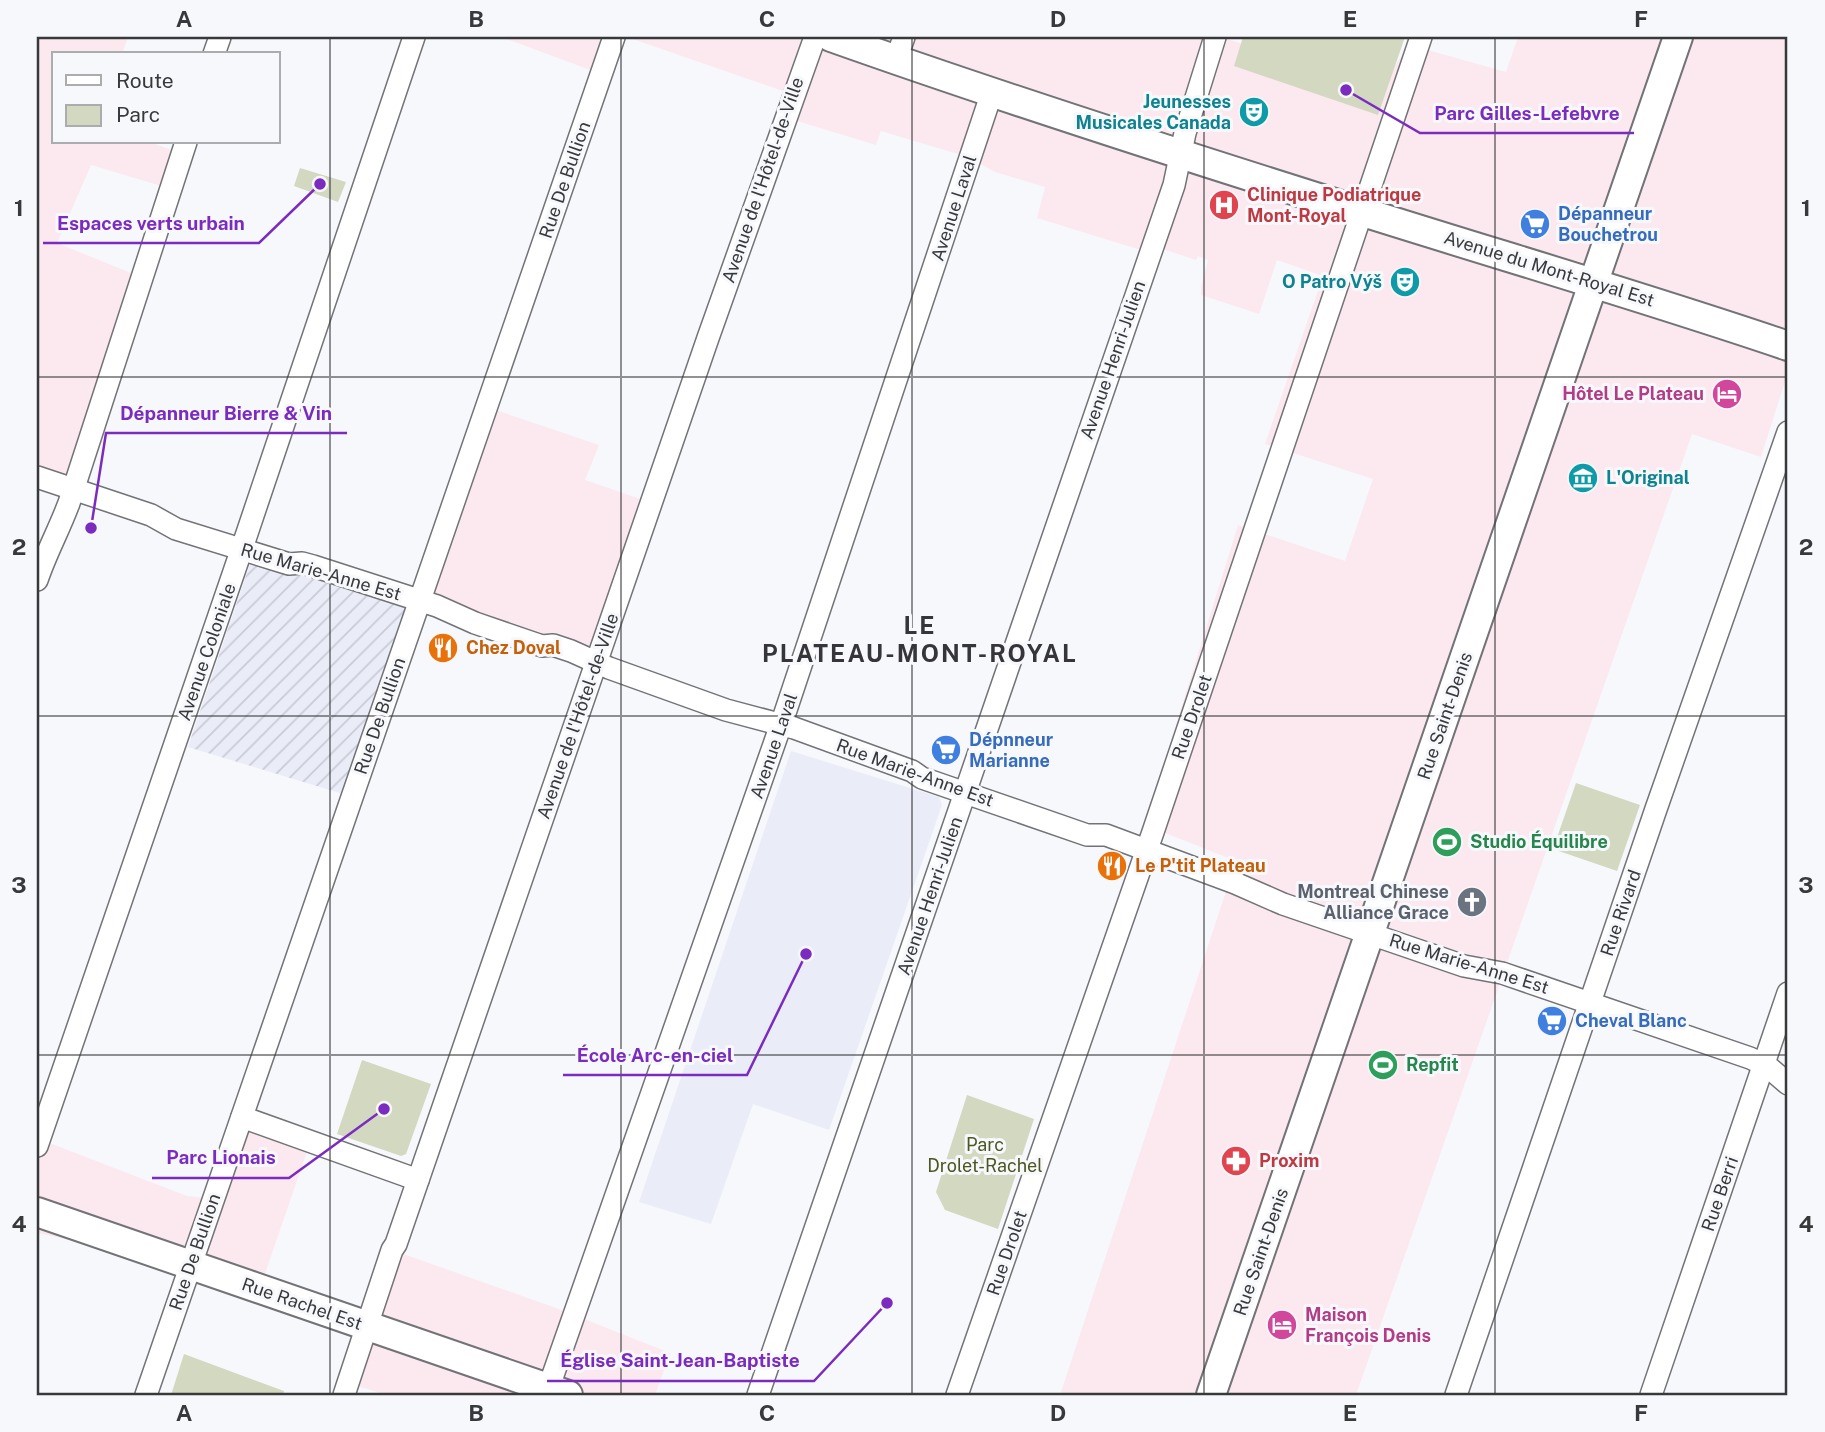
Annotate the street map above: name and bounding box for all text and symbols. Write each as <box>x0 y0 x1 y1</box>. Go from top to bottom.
text: A <box>176 5 193 32</box>
text: B <box>468 5 484 32</box>
text: C <box>759 5 775 32</box>
text: D <box>1050 5 1066 32</box>
text: E <box>1343 5 1357 32</box>
text: F <box>1634 5 1648 32</box>
legend <box>52 52 280 144</box>
text: Route <box>116 68 174 93</box>
street label: Avenue de l'Hôtel-de-Ville <box>717 74 808 285</box>
place label: Jeunesses Musicales Canada <box>1076 91 1231 133</box>
callout: Parc Gilles-Lefebvre <box>1420 93 1634 133</box>
theatre icon: Jeunesses Musicales Canada <box>1237 95 1271 129</box>
text: Parc <box>116 102 160 127</box>
text: Parc Gilles-Lefebvre <box>1434 102 1620 124</box>
street label: Rue De Bullion <box>535 119 594 241</box>
street label: Avenue Laval <box>927 152 981 263</box>
place label: Clinique Podiatrique Mont-Royal <box>1247 184 1421 226</box>
hospital icon: Clinique Podiatrique Mont-Royal <box>1207 188 1241 222</box>
text: 1 <box>14 194 24 221</box>
text: 1 <box>1801 194 1811 221</box>
callout: Espaces verts urbain <box>43 203 259 243</box>
place label: Dépanneur Bouchetrou <box>1558 203 1658 245</box>
supermarket icon: Dépanneur Bouchetrou <box>1518 207 1552 241</box>
text: Espaces verts urbain <box>57 212 245 234</box>
street label: Avenue du Mont-Royal Est <box>1441 226 1657 311</box>
theatre icon: O Patro Výš <box>1388 265 1422 299</box>
place label: O Patro Výš <box>1282 271 1382 292</box>
street label: Avenue Henri-Julien <box>1076 278 1149 442</box>
hotel icon: Hôtel Le Plateau <box>1710 377 1744 411</box>
place label: Hôtel Le Plateau <box>1562 383 1704 404</box>
callout: Dépanneur Bierre & Vin <box>106 393 347 433</box>
text: Dépanneur Bierre & Vin <box>120 402 332 424</box>
museum icon: L'Original <box>1566 461 1600 495</box>
place label: L'Original <box>1606 467 1690 488</box>
text: 2 <box>12 533 26 560</box>
text: 2 <box>1799 533 1813 560</box>
street label: Rue Marie-Anne Est <box>239 539 404 604</box>
street label: Avenue Coloniale <box>173 580 240 723</box>
street label: Avenue de l'Hôtel-de-Ville <box>532 610 623 821</box>
district label: LE PLATEAU-MONT-ROYAL <box>762 611 1078 667</box>
restaurant icon: Chez Doval <box>426 631 460 665</box>
place label: Chez Doval <box>466 637 561 658</box>
street label: Rue Saint-Denis <box>1413 649 1476 782</box>
street label: Rue De Bullion <box>350 655 409 777</box>
street label: Rue Drolet <box>1167 672 1216 762</box>
street label: Avenue Laval <box>746 690 801 801</box>
place label: Dépnneur Marianne <box>969 729 1054 771</box>
supermarket icon: Dépnneur Marianne <box>929 733 963 767</box>
street label: Rue Marie-Anne Est <box>834 734 997 811</box>
street label: Avenue Henri-Julien <box>893 814 966 978</box>
sports icon: Studio Équilibre <box>1430 825 1464 859</box>
place label: Studio Équilibre <box>1470 830 1608 852</box>
restaurant icon: Le P'tit Plateau <box>1095 849 1129 883</box>
place label: Le P'tit Plateau <box>1135 855 1266 876</box>
street label: Rue Rivard <box>1596 867 1645 959</box>
text: 3 <box>11 871 27 898</box>
text: 3 <box>1798 871 1814 898</box>
place label: Montreal Chinese Alliance Grace <box>1297 881 1449 923</box>
church icon: Montreal Chinese Alliance Grace <box>1455 885 1489 919</box>
street label: Rue Marie-Anne Est <box>1387 929 1552 998</box>
supermarket icon: Cheval Blanc <box>1535 1004 1569 1038</box>
place label: Cheval Blanc <box>1575 1010 1687 1031</box>
callout: École Arc-en-ciel <box>563 1035 747 1075</box>
text: École Arc-en-ciel <box>577 1044 733 1066</box>
sports icon: Repfit <box>1366 1048 1400 1082</box>
place label: Repfit <box>1406 1054 1459 1075</box>
park label: Parc Drolet-Rachel <box>927 1134 1043 1176</box>
callout: Parc Lionais <box>152 1138 289 1178</box>
pharmacy icon: Proxim <box>1219 1144 1253 1178</box>
text: Parc Lionais <box>166 1146 276 1168</box>
place label: Proxim <box>1259 1150 1319 1171</box>
street label: Rue Berri <box>1697 1154 1742 1234</box>
street label: Rue Saint-Denis <box>1229 1185 1292 1318</box>
street label: Rue De Bullion <box>165 1191 224 1313</box>
street label: Rue Drolet <box>982 1208 1031 1298</box>
text: 4 <box>11 1210 27 1237</box>
text: 4 <box>1798 1210 1814 1237</box>
street label: Rue Rachel Est <box>239 1273 365 1334</box>
place label: Maison François Denis <box>1305 1304 1431 1346</box>
hotel icon: Maison François Denis <box>1265 1308 1299 1342</box>
callout: Église Saint-Jean-Baptiste <box>547 1341 814 1381</box>
text: Église Saint-Jean-Baptiste <box>560 1349 800 1371</box>
text: A <box>176 1399 193 1426</box>
text: B <box>468 1399 484 1426</box>
text: C <box>759 1399 775 1426</box>
text: D <box>1050 1399 1066 1426</box>
text: E <box>1343 1399 1357 1426</box>
text: F <box>1634 1399 1648 1426</box>

